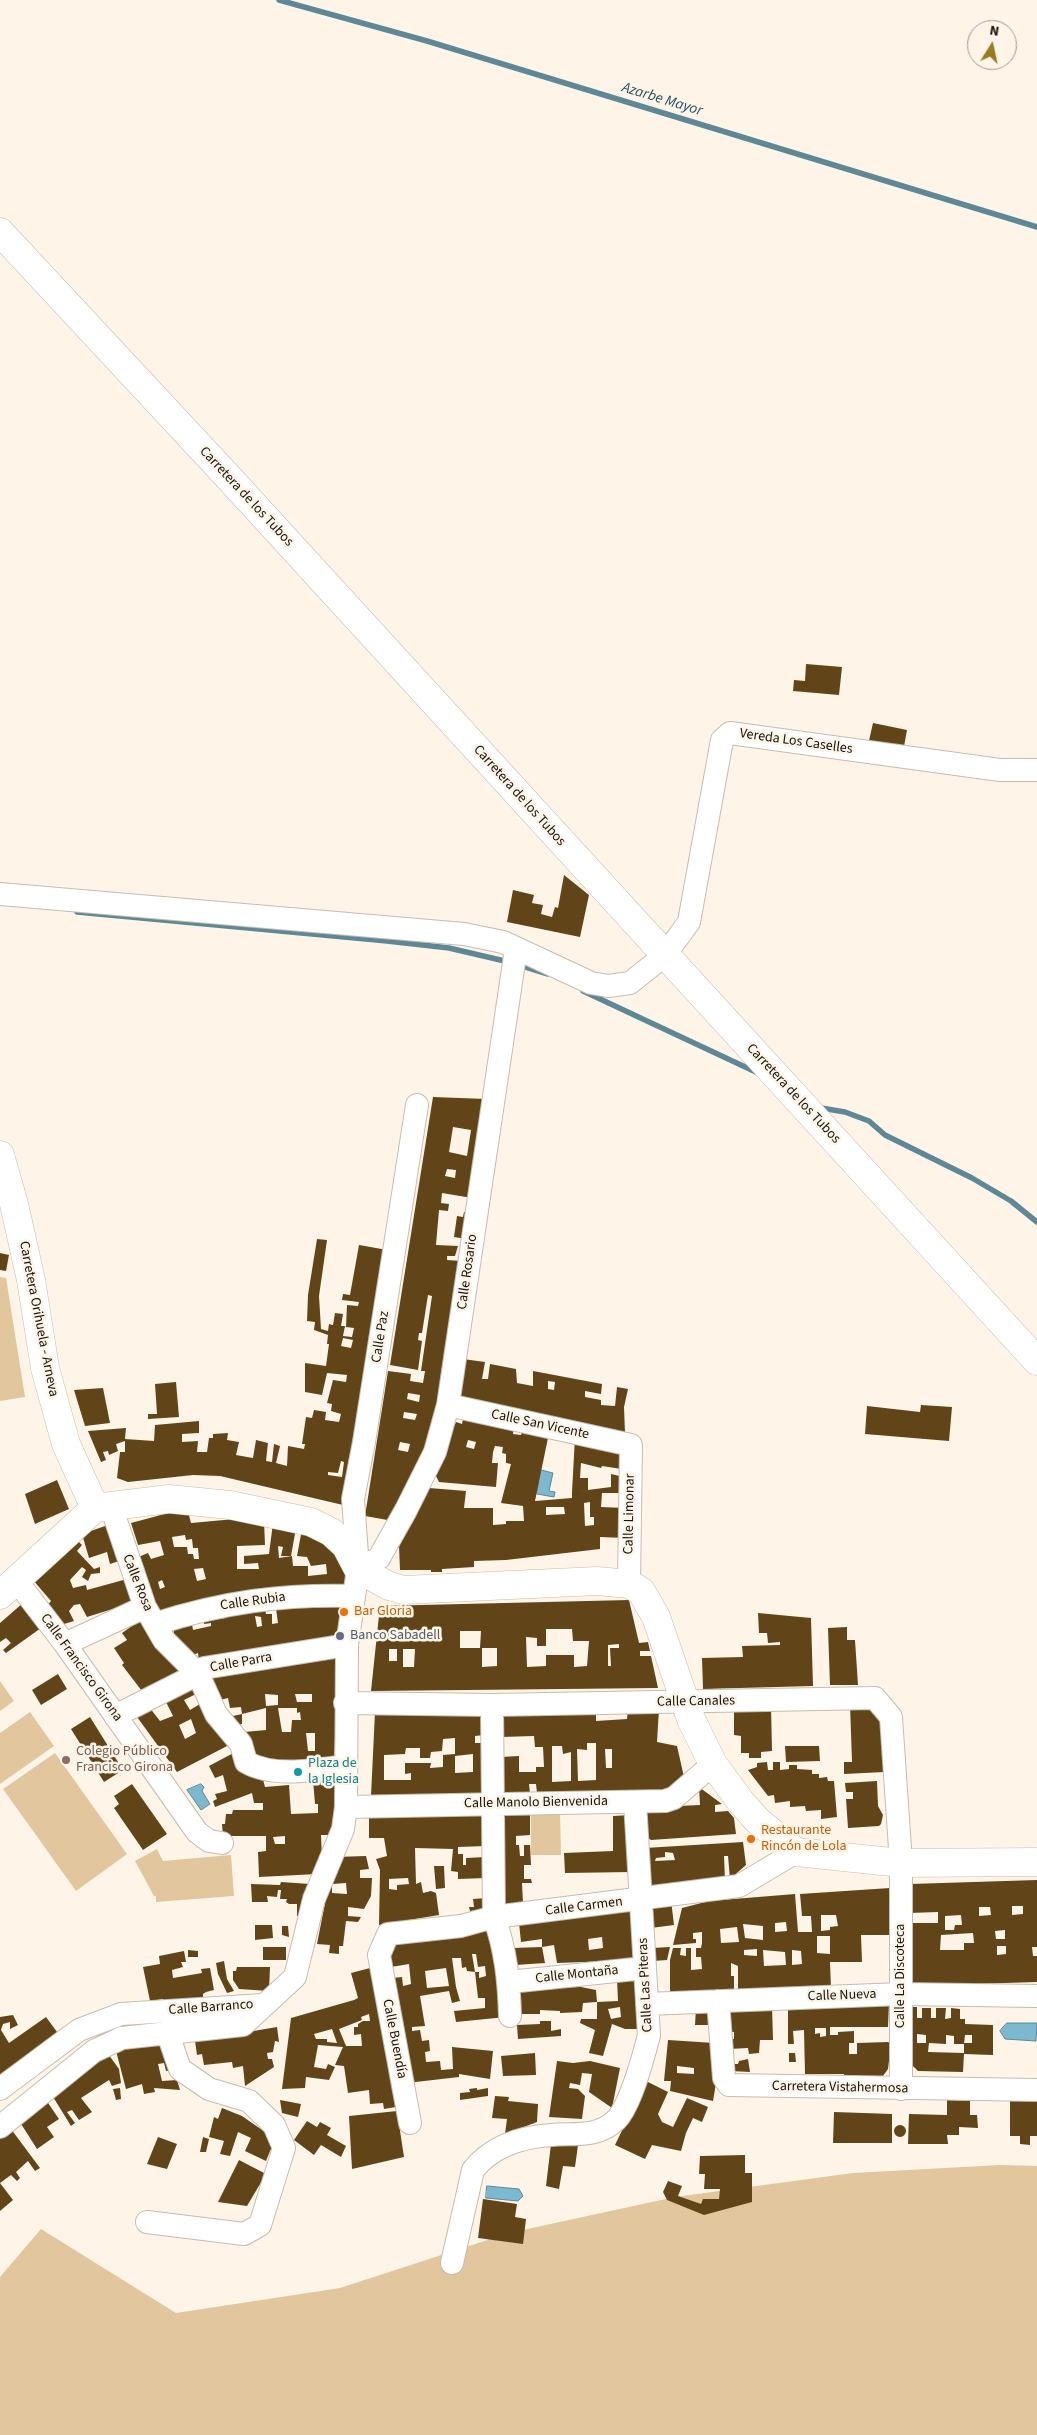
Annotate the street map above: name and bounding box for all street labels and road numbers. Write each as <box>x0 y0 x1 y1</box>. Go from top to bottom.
street label: Carretera de los Tubos <box>195 444 297 550</box>
street label: Vereda Los Caselles <box>738 726 854 758</box>
street label: Carretera de los Tubos <box>469 742 569 850</box>
street label: Carretera de los Tubos <box>742 1041 844 1147</box>
street label: Calle Rosario <box>454 1233 482 1311</box>
street label: Carretera Orihuela - Arneva <box>15 1240 61 1398</box>
street label: Calle Paz <box>369 1310 393 1364</box>
street label: Calle San Vicente <box>489 1406 591 1444</box>
street label: Calle Limonar <box>621 1473 639 1555</box>
street label: Calle Rosa <box>118 1552 156 1614</box>
street label: Calle Rubia <box>219 1589 287 1615</box>
street label: Calle Francisco Girona <box>36 1611 126 1725</box>
street label: Calle Parra <box>209 1649 273 1677</box>
street label: Calle Canales <box>657 1693 735 1711</box>
street label: Calle Manolo Bienvenida <box>464 1793 608 1813</box>
street label: Calle Carmen <box>544 1894 624 1920</box>
street label: Calle La Discoteca <box>893 1924 909 2028</box>
street label: Calle Las Piteras <box>635 1937 657 2033</box>
street label: Calle Montaña <box>535 1962 619 1988</box>
street label: Calle Nueva <box>807 1986 877 2006</box>
street label: Calle Barranco <box>168 1997 254 2019</box>
street label: Calle Buendía <box>378 1998 410 2080</box>
street label: Carretera Vistahermosa <box>772 2078 908 2098</box>

